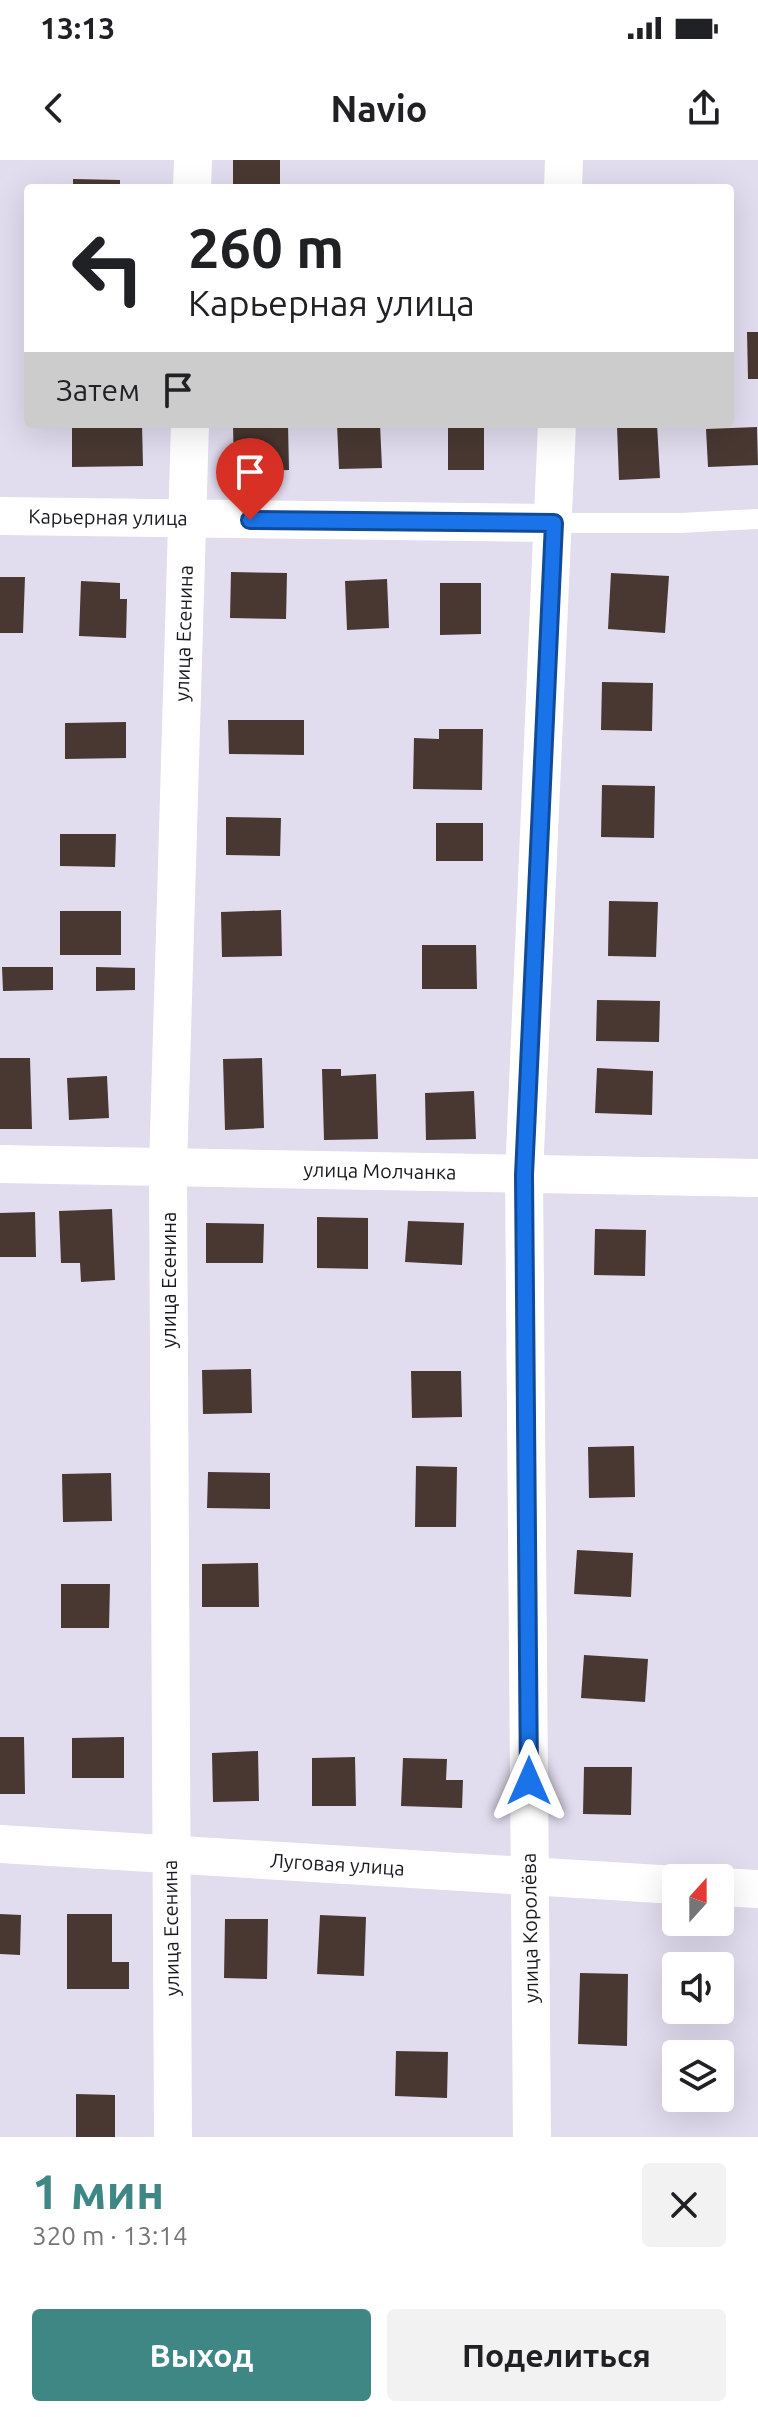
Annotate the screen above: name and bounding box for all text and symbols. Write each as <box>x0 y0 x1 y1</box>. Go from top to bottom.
text: 13:13 <box>40 11 115 45</box>
icon: back <box>32 86 76 130</box>
icon: share <box>682 86 726 130</box>
text: Navio <box>331 88 427 129</box>
icon: left <box>56 216 160 320</box>
text: 260 m <box>188 216 344 279</box>
text: Карьерная улица <box>188 282 475 323</box>
icon: arrive <box>156 368 200 412</box>
text: Затем <box>56 373 140 407</box>
pin <box>216 438 284 520</box>
icon: arrive <box>228 450 272 494</box>
street label: Карьерная улица <box>28 504 188 529</box>
street label: улица Есенина <box>170 565 197 702</box>
street label: улица Молчанка <box>303 1158 457 1183</box>
street label: улица Есенина <box>157 1212 180 1348</box>
position arrow <box>487 1739 571 1823</box>
street label: Луговая улица <box>269 1848 405 1880</box>
street label: улица Королёва <box>517 1853 542 2003</box>
street label: улица Есенина <box>158 1860 183 1996</box>
north arrow <box>662 1864 734 1936</box>
map controls <box>662 1864 734 2112</box>
button: sound <box>662 1952 734 2024</box>
button: layers <box>662 2040 734 2112</box>
button: close <box>642 2163 726 2247</box>
text: 1 мин <box>32 2164 164 2218</box>
text: 320 m · 13:14 <box>32 2221 188 2250</box>
button: Выход <box>32 2309 371 2401</box>
button: Поделиться <box>387 2309 726 2401</box>

